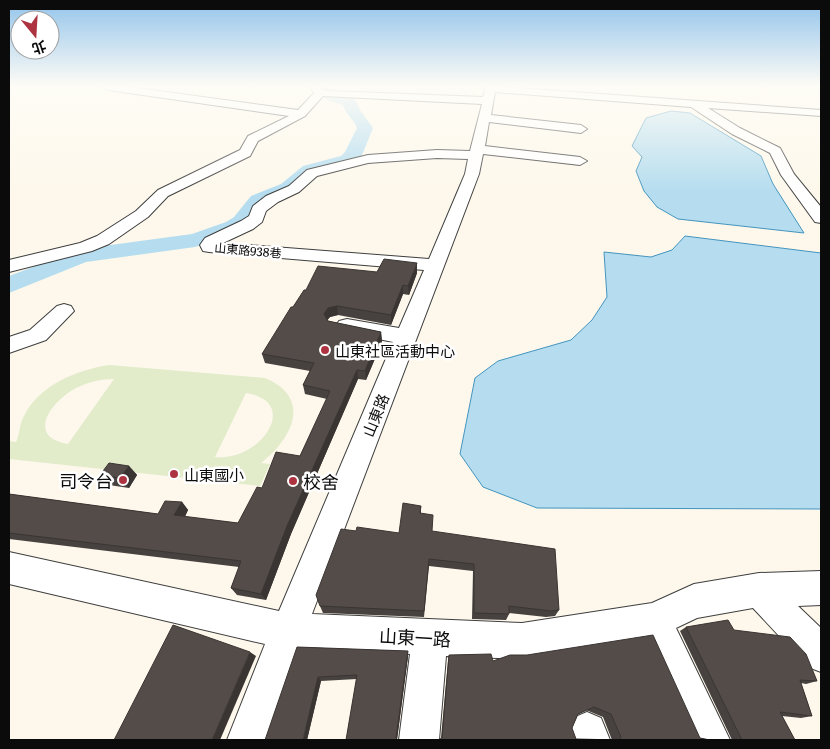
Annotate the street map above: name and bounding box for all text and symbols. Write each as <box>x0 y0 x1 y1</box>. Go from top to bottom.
north arrow <box>10 10 60 60</box>
text: 北 <box>30 37 49 60</box>
street label: 山東路938巷 <box>214 238 282 262</box>
place label: 山東社區活動中心 <box>335 339 455 362</box>
marker: 山東社區活動中心 <box>319 344 331 356</box>
street label: 山東路 <box>356 390 394 440</box>
place label: 山東國小 <box>184 463 244 486</box>
place label: 司令台 <box>59 467 113 494</box>
marker: 山東國小 <box>168 468 180 480</box>
place label: 校舍 <box>303 468 339 495</box>
marker: 司令台 <box>117 474 129 486</box>
marker: 校舍 <box>287 475 299 487</box>
street label: 山東一路 <box>378 622 452 652</box>

